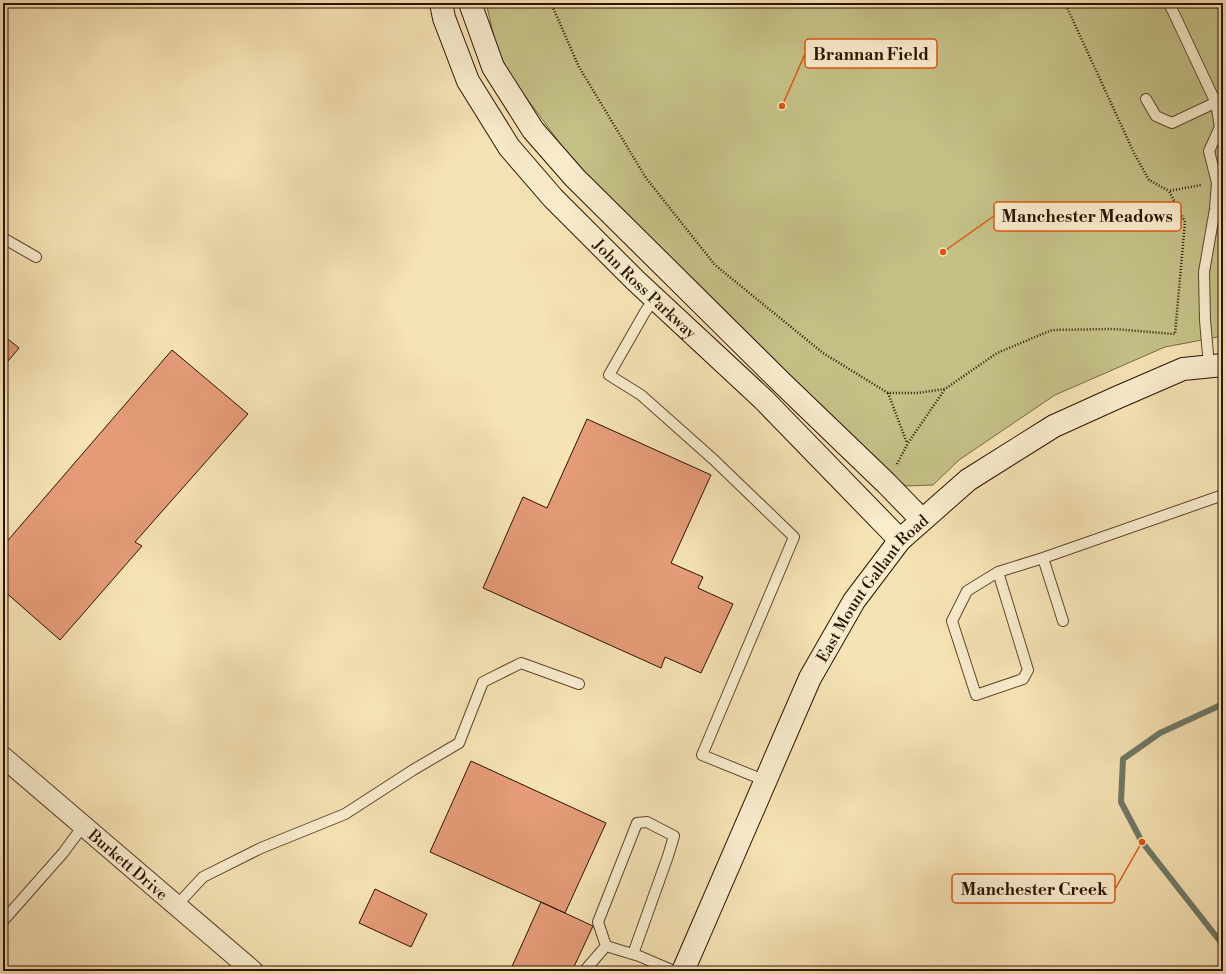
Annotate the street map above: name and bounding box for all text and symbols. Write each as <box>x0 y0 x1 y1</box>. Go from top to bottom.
callout: Brannan Field <box>805 39 937 68</box>
text: Brannan Field <box>813 44 929 66</box>
callout: Manchester Meadows <box>994 202 1181 231</box>
text: Manchester Meadows <box>1001 206 1173 228</box>
street label: John Ross Parkway <box>588 234 701 343</box>
street label: East Mount Gallant Road <box>812 511 933 666</box>
street label: Burkett Drive <box>83 825 172 905</box>
callout: Manchester Creek <box>952 874 1115 903</box>
text: Manchester Creek <box>960 879 1108 901</box>

